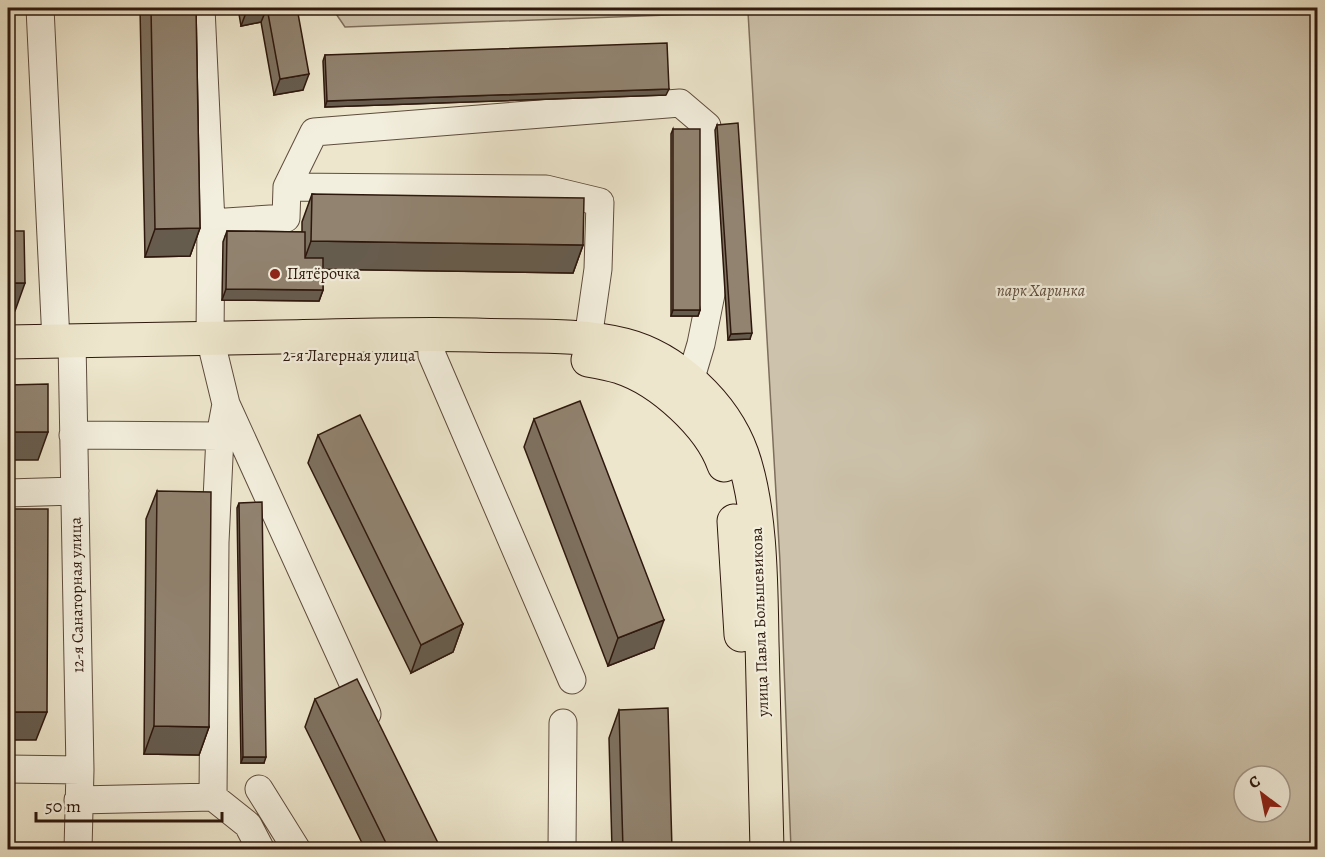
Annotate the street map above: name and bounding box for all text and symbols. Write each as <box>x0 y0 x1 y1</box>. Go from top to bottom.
place label: Пятёрочка <box>287 263 361 285</box>
marker: Пятёрочка <box>268 267 282 281</box>
park label: парк Харинка <box>997 280 1085 302</box>
street label: 2-я Лагерная улица <box>283 345 416 367</box>
street label: 12-я Санаторная улица <box>65 516 89 673</box>
street label: улица Павла Большевикова <box>746 526 774 718</box>
north arrow <box>1232 764 1292 824</box>
text: С <box>1245 770 1265 794</box>
scale bar <box>36 785 222 823</box>
text: 50 m <box>45 794 81 818</box>

